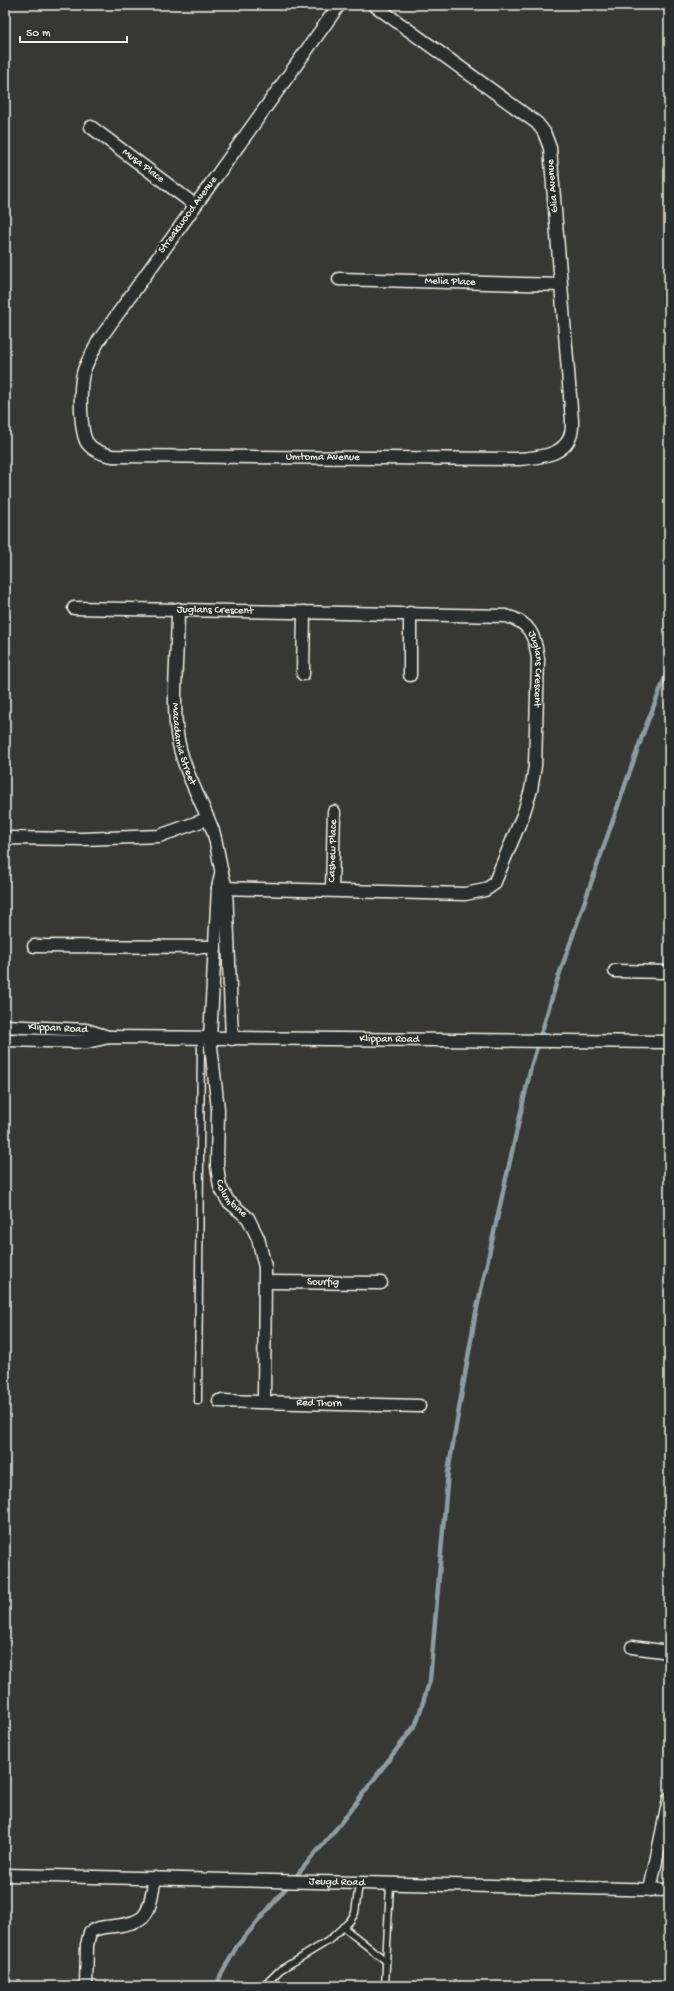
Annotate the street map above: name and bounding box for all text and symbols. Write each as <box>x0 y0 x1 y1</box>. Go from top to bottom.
scale bar <box>20 18 127 44</box>
text: 50 m <box>26 27 51 41</box>
street label: Musa Place <box>120 146 167 186</box>
street label: Glia Avenue <box>545 158 561 213</box>
street label: Streakwood Avenue <box>156 174 220 256</box>
street label: Melia Place <box>424 275 476 289</box>
street label: Umtoma Avenue <box>286 451 360 464</box>
street label: Juglans Crescent <box>177 604 255 617</box>
street label: Juglans Crescent <box>525 629 544 709</box>
street label: Macadamia Street <box>169 703 199 788</box>
street label: Cashew Place <box>326 819 340 883</box>
street label: Klippan Road <box>28 1021 90 1036</box>
street label: Klippan Road <box>359 1033 421 1046</box>
street label: Columbine <box>213 1179 249 1221</box>
street label: Sourfig <box>307 1276 339 1289</box>
street label: Red Thorn <box>296 1397 343 1410</box>
street label: Jeugd Road <box>309 1876 367 1889</box>

